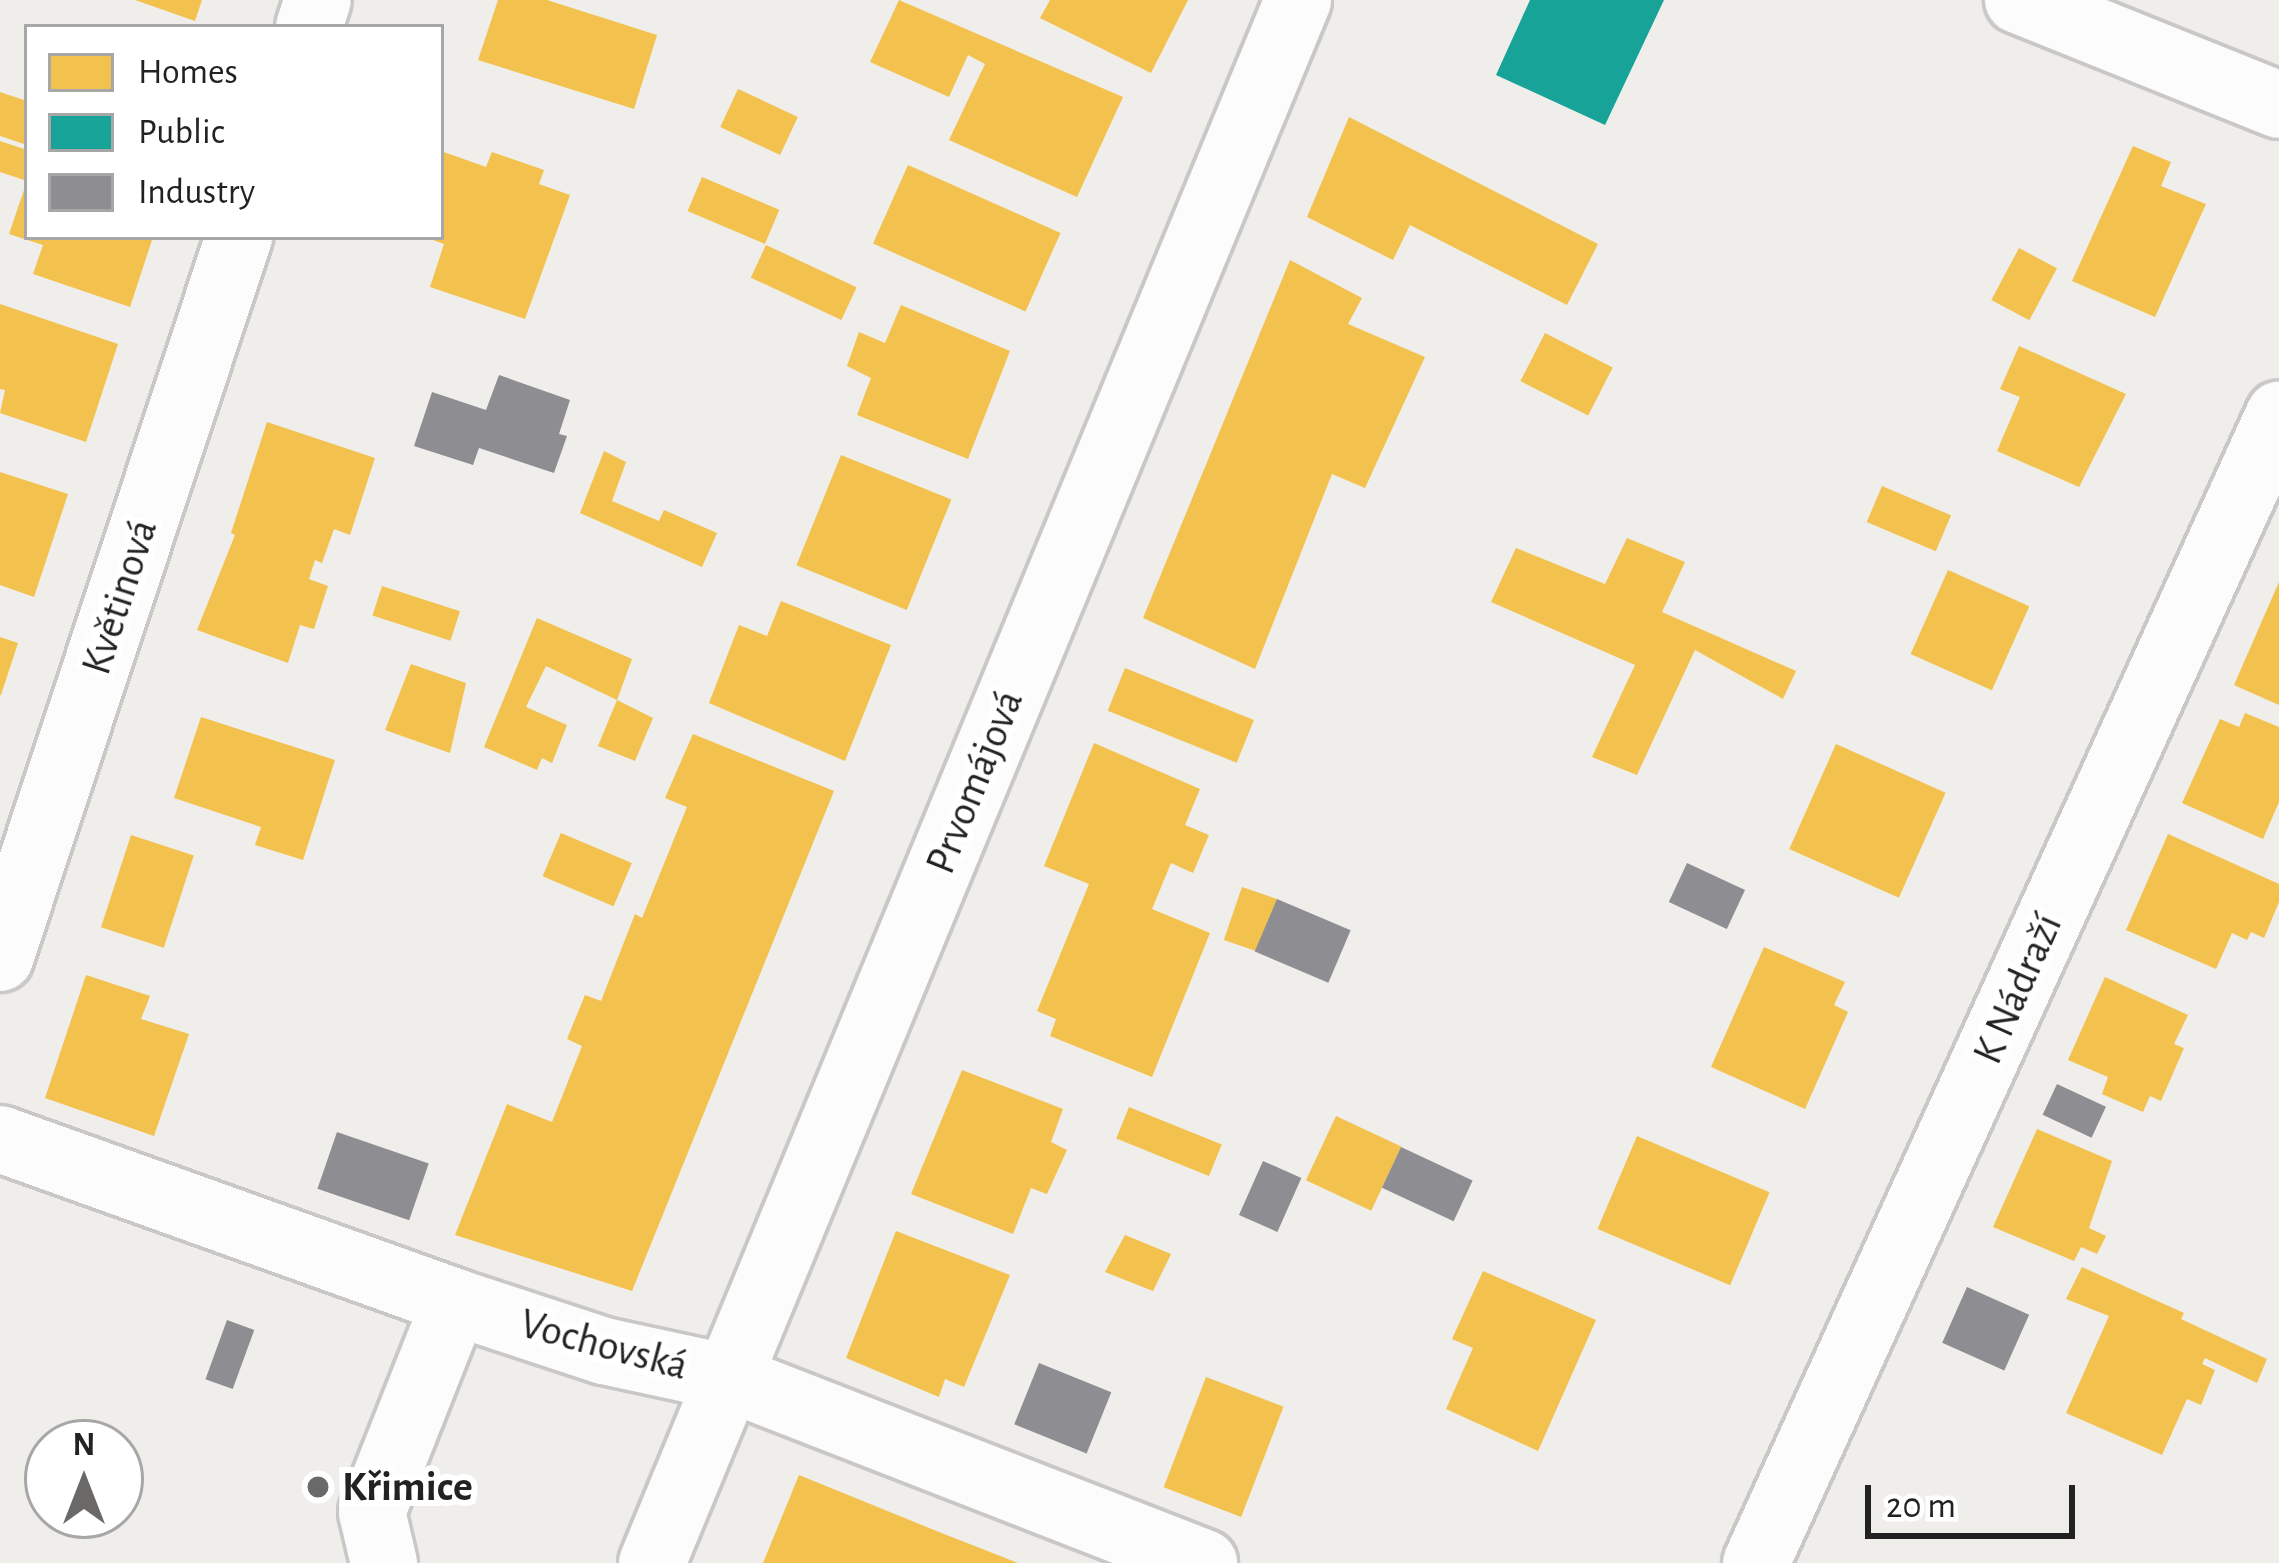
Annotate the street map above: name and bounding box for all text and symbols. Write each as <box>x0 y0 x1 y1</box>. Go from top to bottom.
legend <box>24 24 444 240</box>
text: Homes <box>138 54 238 90</box>
text: Public <box>138 114 225 150</box>
text: Industry <box>138 174 255 210</box>
street label: Květinová <box>71 513 169 681</box>
street label: Prvomájová <box>915 683 1035 881</box>
street label: K Nádraží <box>1963 906 2073 1072</box>
street label: Vochovská <box>515 1298 693 1392</box>
north arrow <box>24 1419 144 1539</box>
text: N <box>73 1429 95 1462</box>
scale bar <box>1871 1461 2081 1535</box>
place label: Křimice <box>342 1462 473 1512</box>
marker: Křimice <box>305 1474 331 1500</box>
text: 20 m <box>1886 1488 1956 1524</box>

